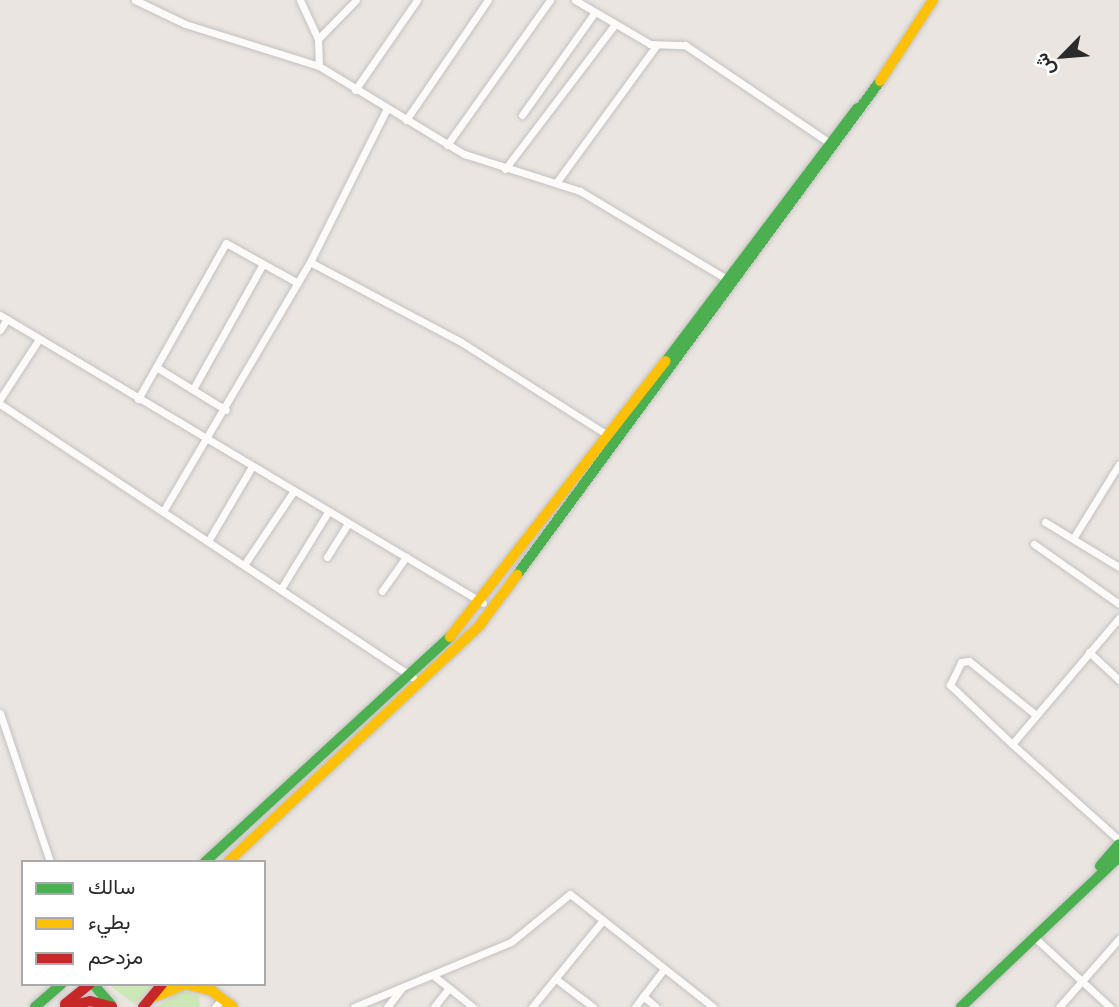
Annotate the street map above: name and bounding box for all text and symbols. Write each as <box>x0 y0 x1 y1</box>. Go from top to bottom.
north arrow <box>1028 21 1098 91</box>
text: ش <box>1028 49 1060 80</box>
legend <box>21 860 266 986</box>
text: سالك <box>88 872 135 900</box>
text: بطيء <box>88 907 131 935</box>
text: مزدحم <box>88 942 143 970</box>

